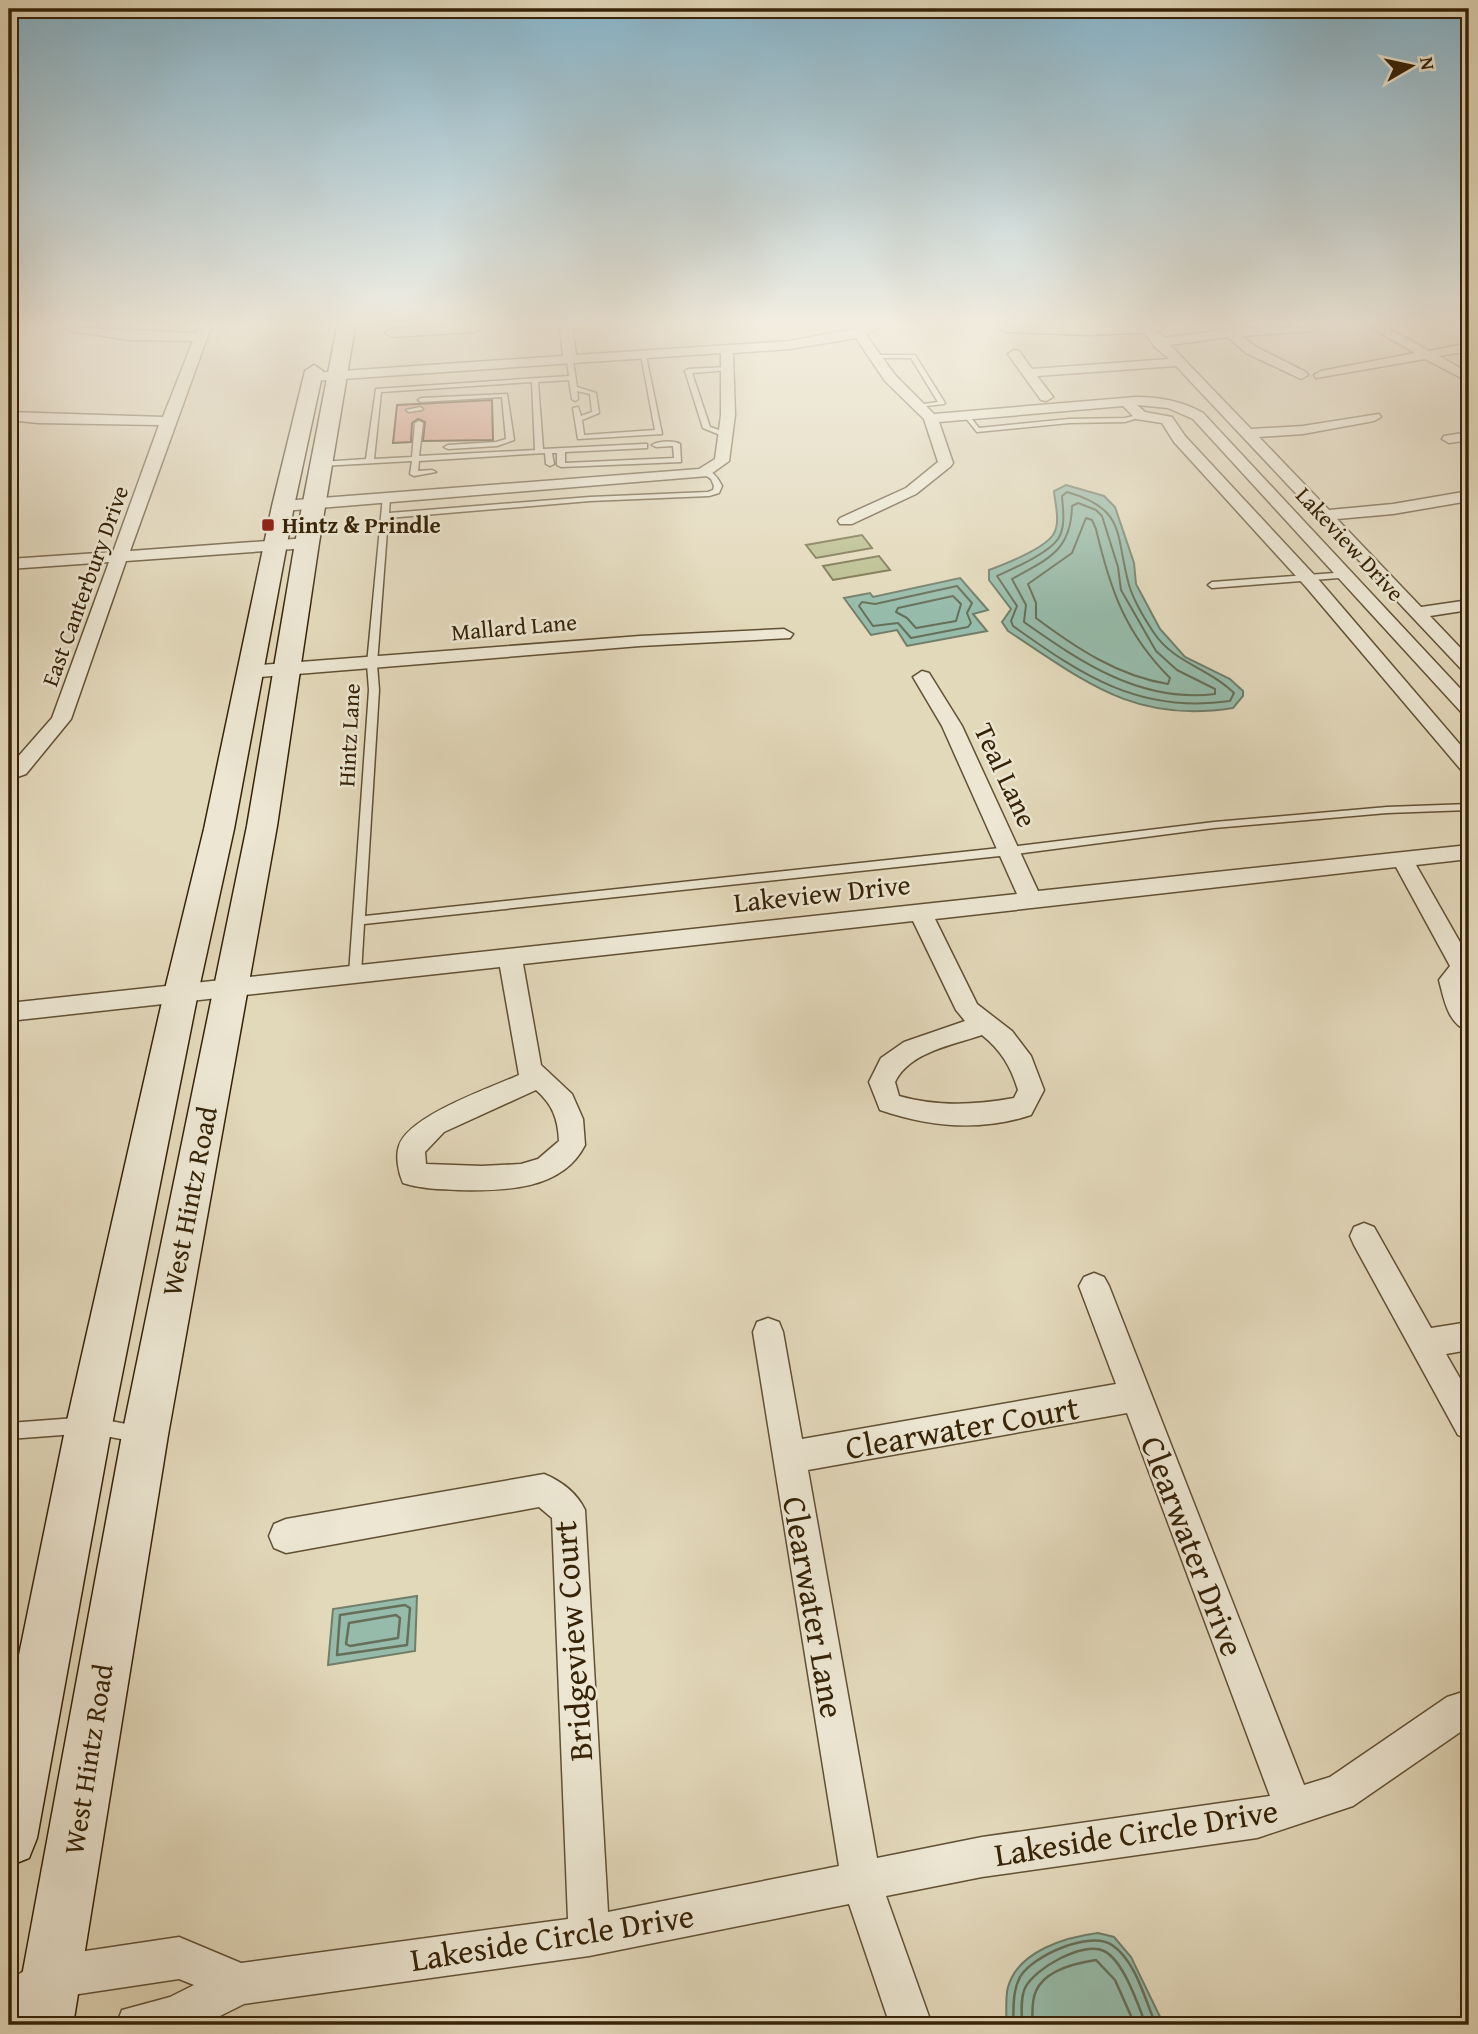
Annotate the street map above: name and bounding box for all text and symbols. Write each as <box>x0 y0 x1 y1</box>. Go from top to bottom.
north arrow <box>1376 32 1446 102</box>
text: N <box>1413 55 1443 72</box>
street label: Lakeview Drive <box>1289 479 1412 608</box>
street label: East Canterbury Drive <box>33 481 136 691</box>
place label: Hintz & Prindle <box>282 508 441 541</box>
marker: Hintz & Prindle <box>260 517 276 533</box>
street label: Mallard Lane <box>450 605 578 648</box>
street label: Hintz Lane <box>329 682 368 788</box>
street label: Teal Lane <box>964 716 1048 834</box>
street label: Lakeview Drive <box>732 863 912 922</box>
street label: West Hintz Road <box>150 1103 227 1299</box>
street label: Clearwater Court <box>841 1383 1083 1471</box>
street label: Clearwater Drive <box>1129 1429 1257 1663</box>
street label: Clearwater Lane <box>771 1492 857 1722</box>
street label: Bridgeview Court <box>540 1519 604 1763</box>
street label: West Hintz Road <box>52 1661 123 1857</box>
street label: Lakeside Circle Drive <box>991 1786 1281 1878</box>
street label: Lakeside Circle Drive <box>407 1891 697 1983</box>

